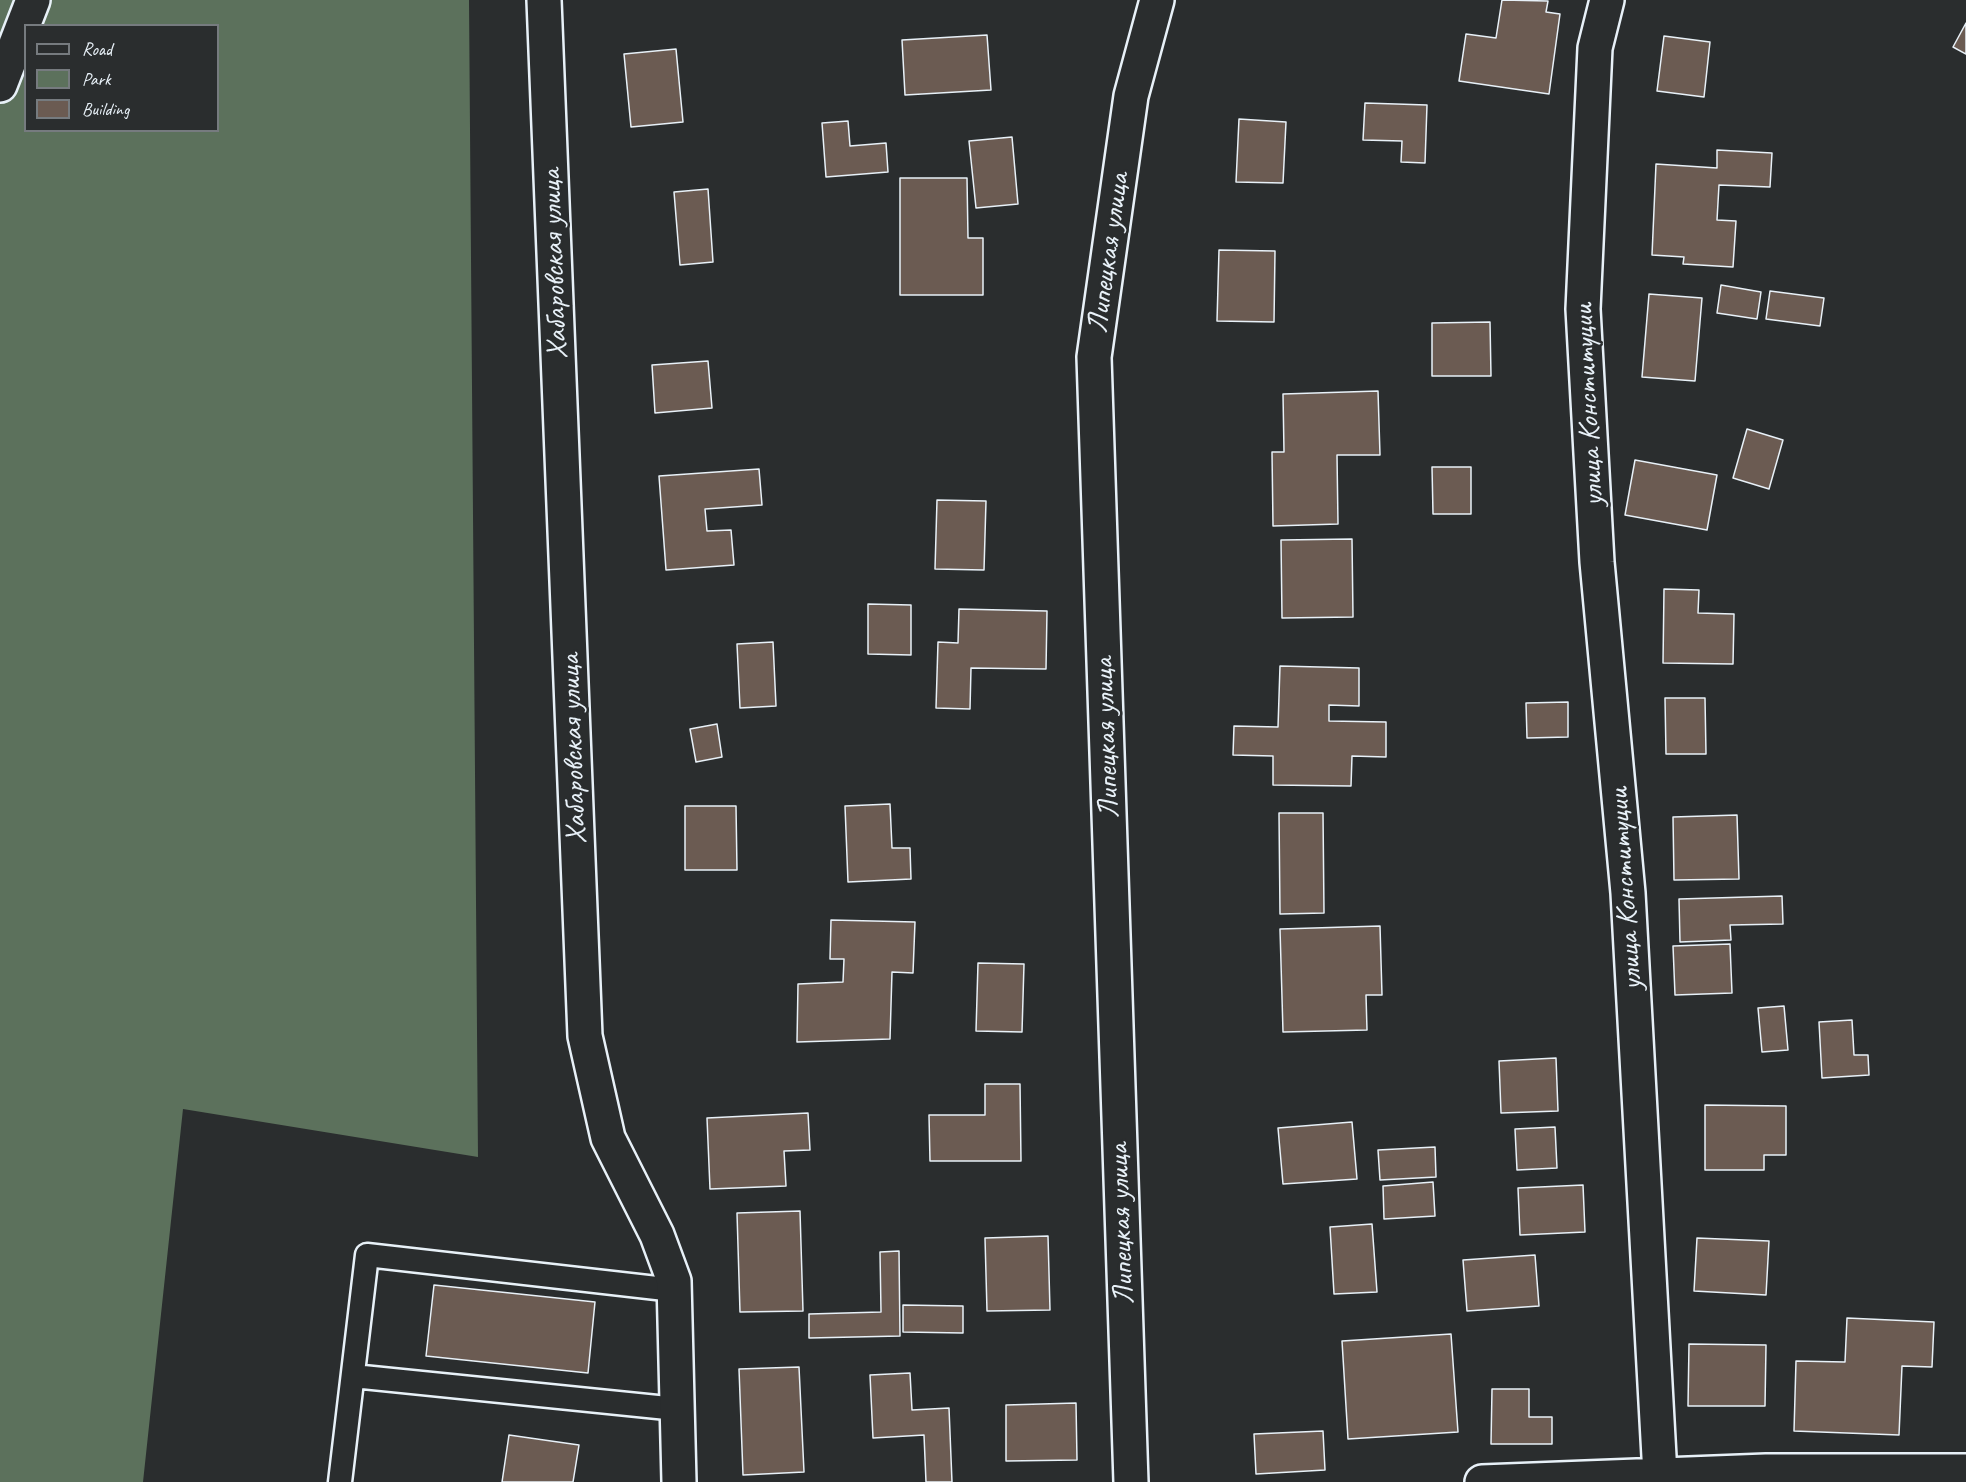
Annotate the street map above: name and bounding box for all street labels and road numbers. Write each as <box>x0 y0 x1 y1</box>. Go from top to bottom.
street label: Хабаровская улица <box>534 168 576 360</box>
street label: Липецкая улица <box>1080 171 1138 335</box>
street label: улица Конституции <box>1566 303 1612 507</box>
street label: Хабаровская улица <box>553 653 595 845</box>
street label: Липецкая улица <box>1086 657 1128 819</box>
street label: улица Конституции <box>1601 786 1651 992</box>
street label: Липецкая улица <box>1101 1143 1143 1305</box>

